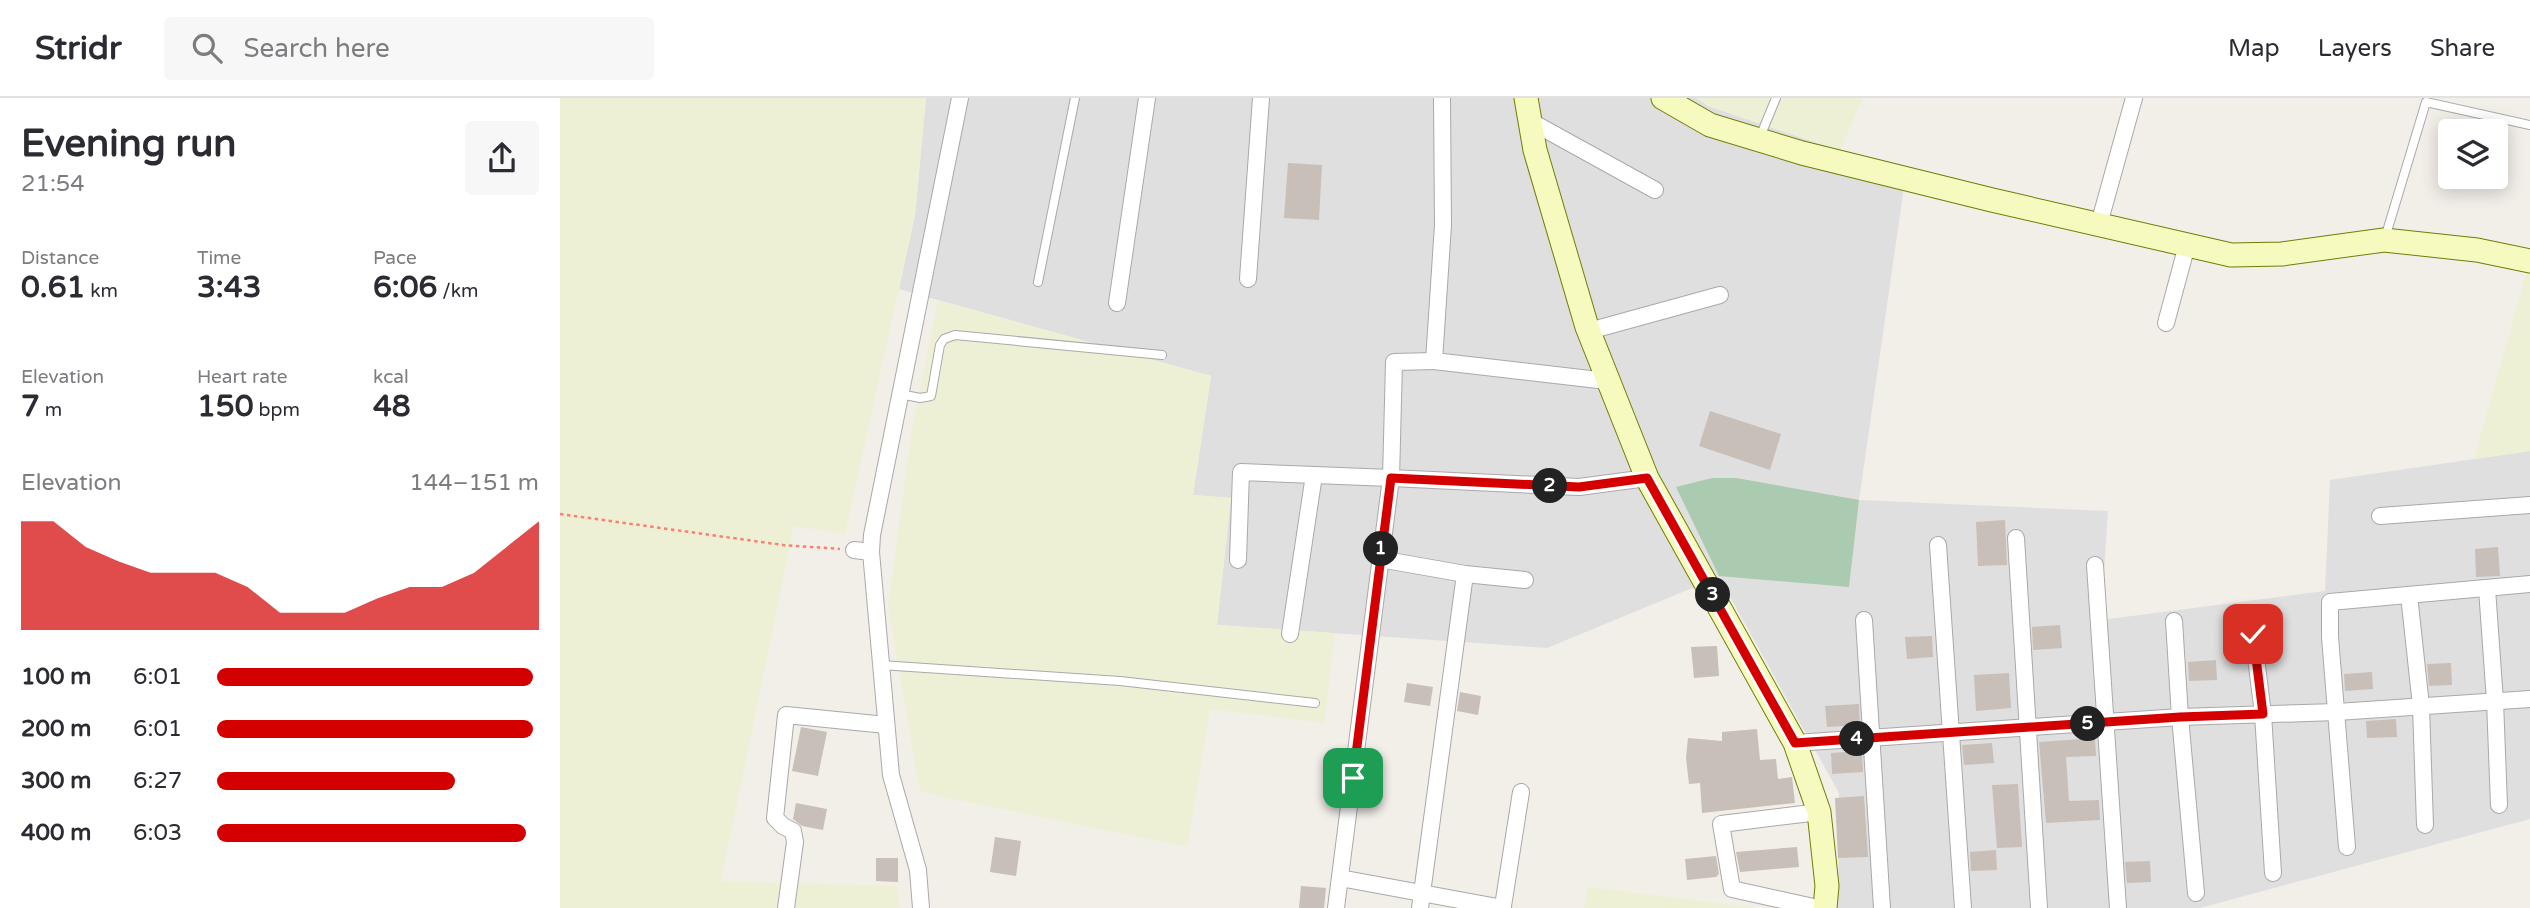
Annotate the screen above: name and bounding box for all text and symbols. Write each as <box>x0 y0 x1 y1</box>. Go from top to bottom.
search box <box>164 17 654 80</box>
text: Stridr <box>35 29 122 68</box>
icon: search <box>188 29 226 67</box>
text: Search here <box>244 33 390 64</box>
text: Map <box>2228 34 2280 63</box>
text: Layers <box>2318 34 2392 63</box>
text: Share <box>2430 34 2495 63</box>
map controls <box>2438 119 2508 189</box>
button: layers <box>2438 119 2508 189</box>
text: Evening run <box>21 121 236 167</box>
button: share <box>465 121 539 195</box>
text: 21:54 <box>21 170 85 198</box>
text: Distance <box>21 247 99 269</box>
text: Time <box>197 247 241 269</box>
text: Pace <box>373 247 417 269</box>
text: 0.61 <box>21 269 85 306</box>
text: 3:43 <box>197 269 261 306</box>
text: 6:06 <box>373 269 437 306</box>
text: km <box>85 280 118 302</box>
text: /km <box>437 280 478 302</box>
text: Elevation <box>21 366 104 388</box>
text: Heart rate <box>197 366 288 388</box>
text: kcal <box>373 366 409 388</box>
text: 7 <box>21 388 40 425</box>
text: 150 <box>197 388 254 425</box>
text: 48 <box>373 388 411 425</box>
text: m <box>40 399 62 421</box>
text: bpm <box>254 399 300 421</box>
pin: 2 <box>1532 468 1567 504</box>
text: Elevation <box>21 469 122 497</box>
text: 144–151 m <box>409 469 539 497</box>
text: 2 <box>1544 474 1555 496</box>
pin: 1 <box>1364 532 1398 566</box>
text: 1 <box>1375 537 1386 559</box>
pin: 3 <box>1696 578 1730 612</box>
text: 3 <box>1707 583 1718 605</box>
pin <box>2223 604 2283 664</box>
icon: check <box>2234 615 2272 653</box>
text: 100 m <box>21 663 91 691</box>
text: 6:01 <box>133 663 182 691</box>
pin: 5 <box>2070 706 2106 742</box>
text: 5 <box>2082 712 2093 734</box>
text: 200 m <box>21 715 91 743</box>
text: 6:01 <box>133 715 182 743</box>
pin: 4 <box>1840 722 1874 756</box>
text: 4 <box>1851 727 1862 749</box>
pin <box>1323 748 1383 808</box>
icon: arrive <box>1334 759 1372 797</box>
text: 300 m <box>21 767 91 795</box>
text: 6:27 <box>133 767 182 795</box>
text: 400 m <box>21 819 91 847</box>
text: 6:03 <box>133 819 182 847</box>

